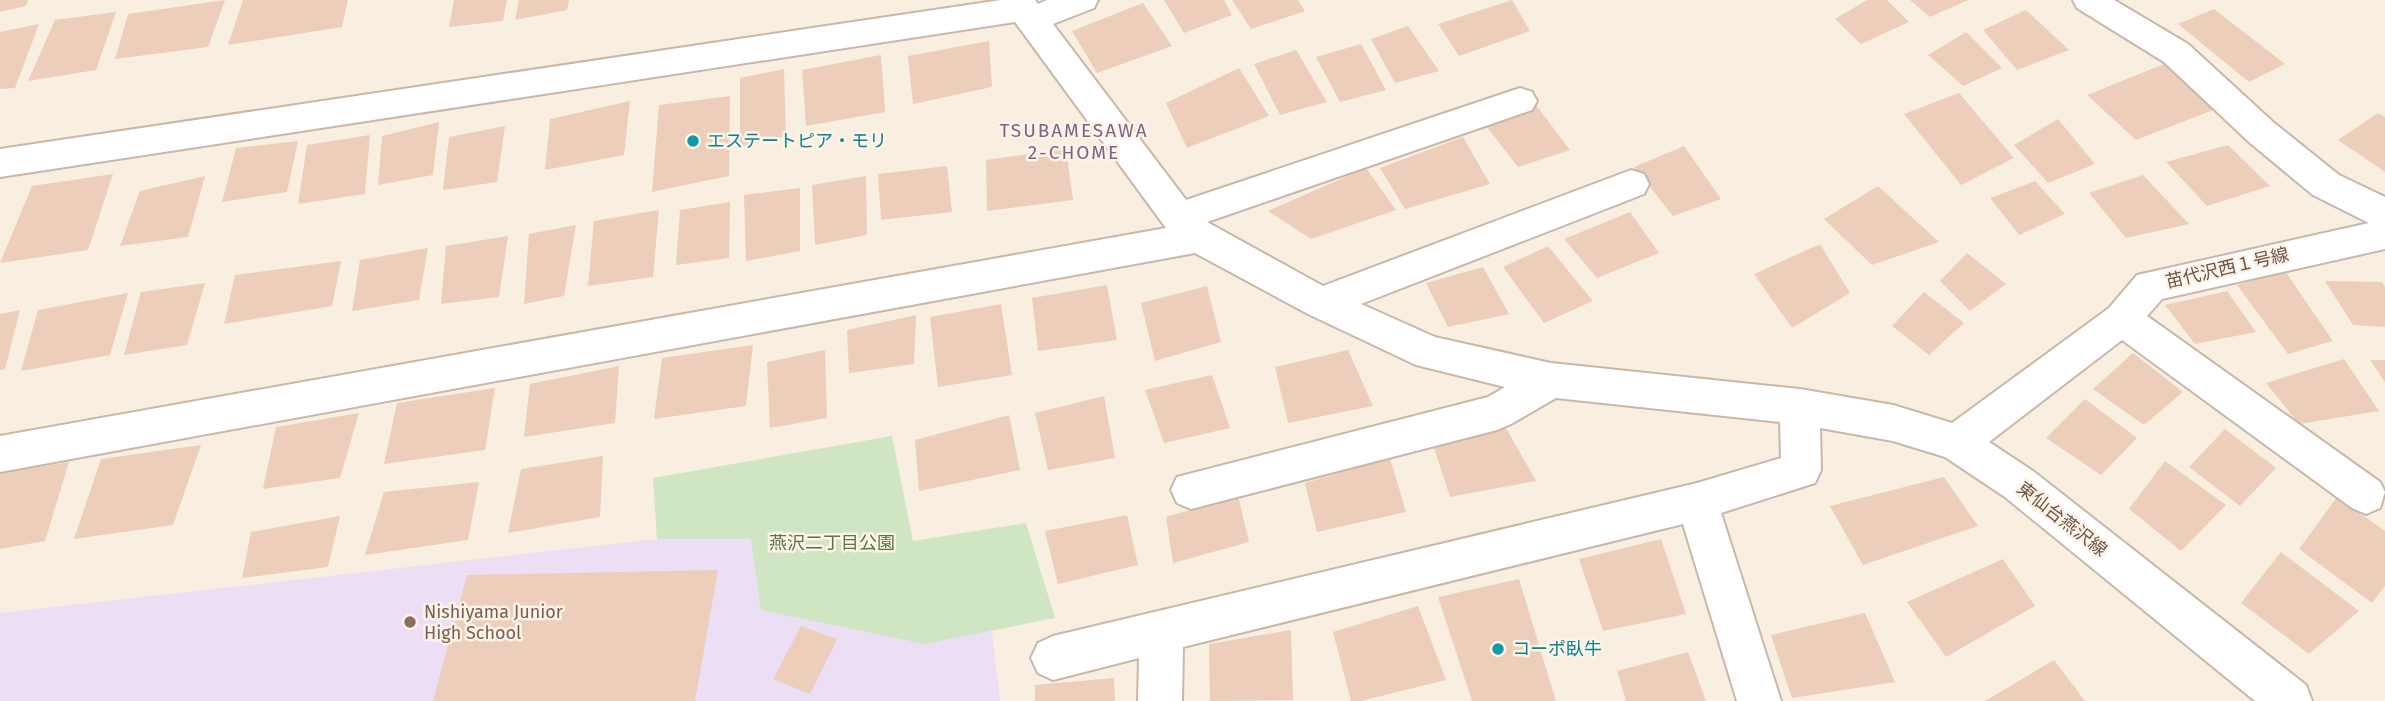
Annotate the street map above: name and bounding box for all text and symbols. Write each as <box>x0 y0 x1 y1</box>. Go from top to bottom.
district label: TSUBAMESAWA 2-CHOME <box>999 119 1149 164</box>
place label: エステートピア・モリ <box>707 130 887 152</box>
marker: エステートピア・モリ <box>685 133 701 149</box>
street label: 苗代沢西１号線 <box>2163 243 2291 293</box>
street label: 東仙台燕沢線 <box>2013 477 2111 561</box>
park label: 燕沢二丁目公園 <box>769 532 895 554</box>
place label: Nishiyama Junior High School <box>424 601 563 644</box>
marker: Nishiyama Junior High School <box>402 614 418 630</box>
place label: コーポ臥牛 <box>1512 638 1602 660</box>
marker: コーポ臥牛 <box>1490 641 1506 657</box>

